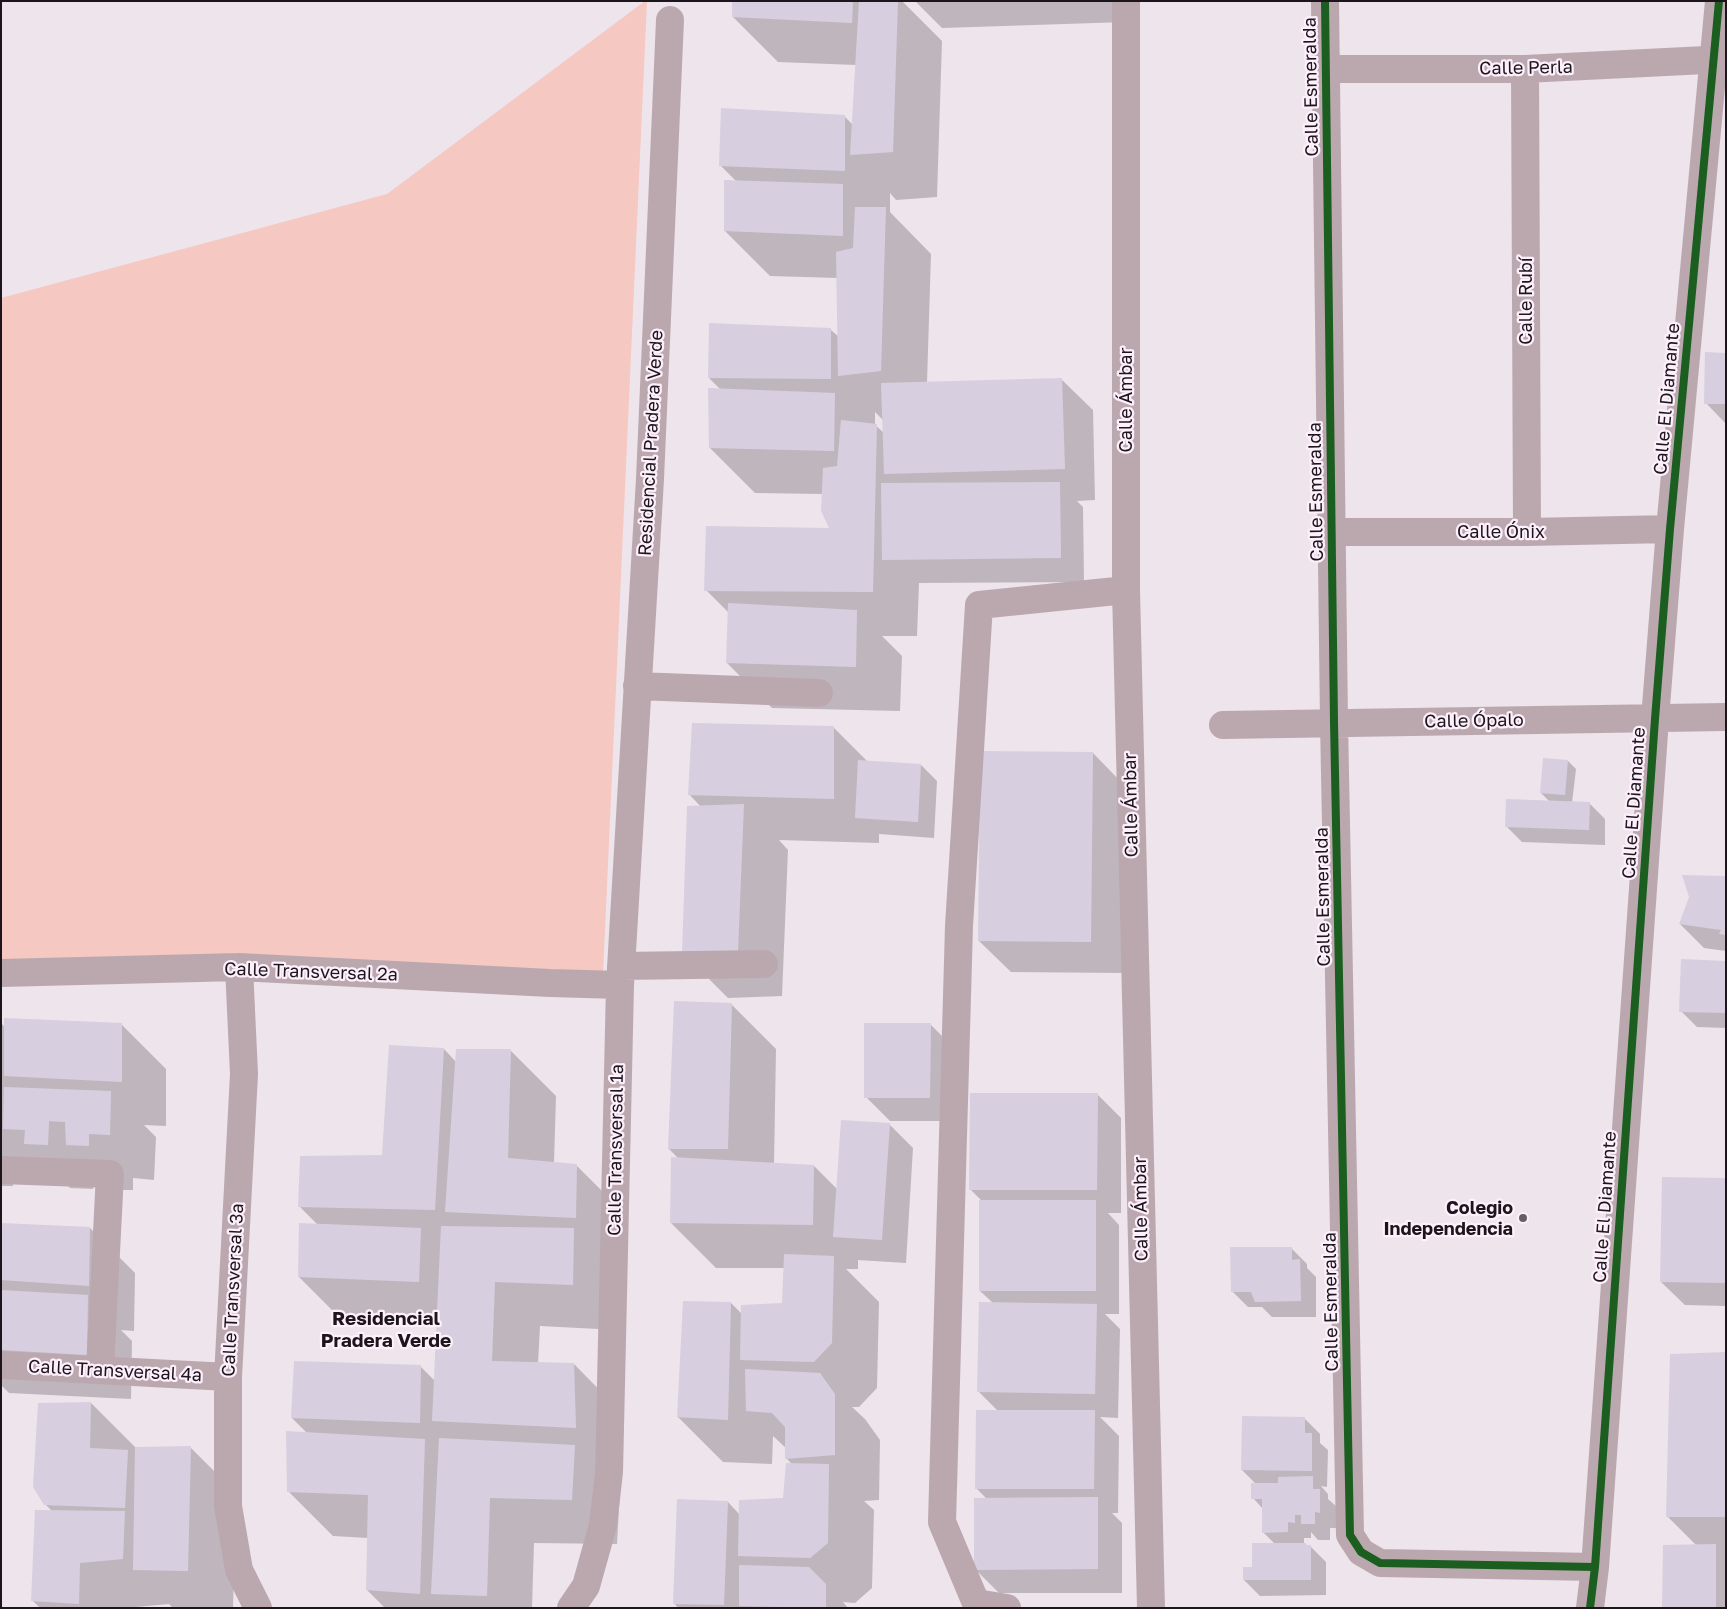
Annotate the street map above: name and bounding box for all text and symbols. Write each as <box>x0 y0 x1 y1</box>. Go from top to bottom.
street label: Calle Esmeralda <box>1299 17 1323 157</box>
street label: Calle Perla <box>1479 56 1573 80</box>
street label: Calle Rubí <box>1515 257 1537 345</box>
street label: Calle El Diamante <box>1650 322 1684 476</box>
street label: Residencial Pradera Verde <box>634 330 668 556</box>
street label: Calle Ámbar <box>1115 348 1137 452</box>
street label: Calle Esmeralda <box>1304 422 1328 562</box>
street label: Calle Ónix <box>1457 521 1545 543</box>
street label: Calle Ópalo <box>1424 709 1524 733</box>
street label: Calle El Diamante <box>1618 726 1650 880</box>
street label: Calle Ámbar <box>1119 752 1143 858</box>
street label: Calle Esmeralda <box>1311 827 1335 967</box>
street label: Calle Transversal 2a <box>224 958 398 986</box>
street label: Calle Transversal 1a <box>604 1064 628 1236</box>
street label: Calle El Diamante <box>1589 1130 1621 1284</box>
street label: Calle Ámbar <box>1129 1156 1153 1262</box>
place label: Colegio Independencia <box>1383 1197 1513 1240</box>
street label: Calle Transversal 3a <box>218 1203 248 1377</box>
marker: Colegio Independencia <box>1517 1212 1529 1224</box>
street label: Calle Esmeralda <box>1319 1232 1343 1372</box>
district label: Residencial Pradera Verde <box>321 1308 451 1352</box>
street label: Calle Transversal 4a <box>27 1356 203 1386</box>

